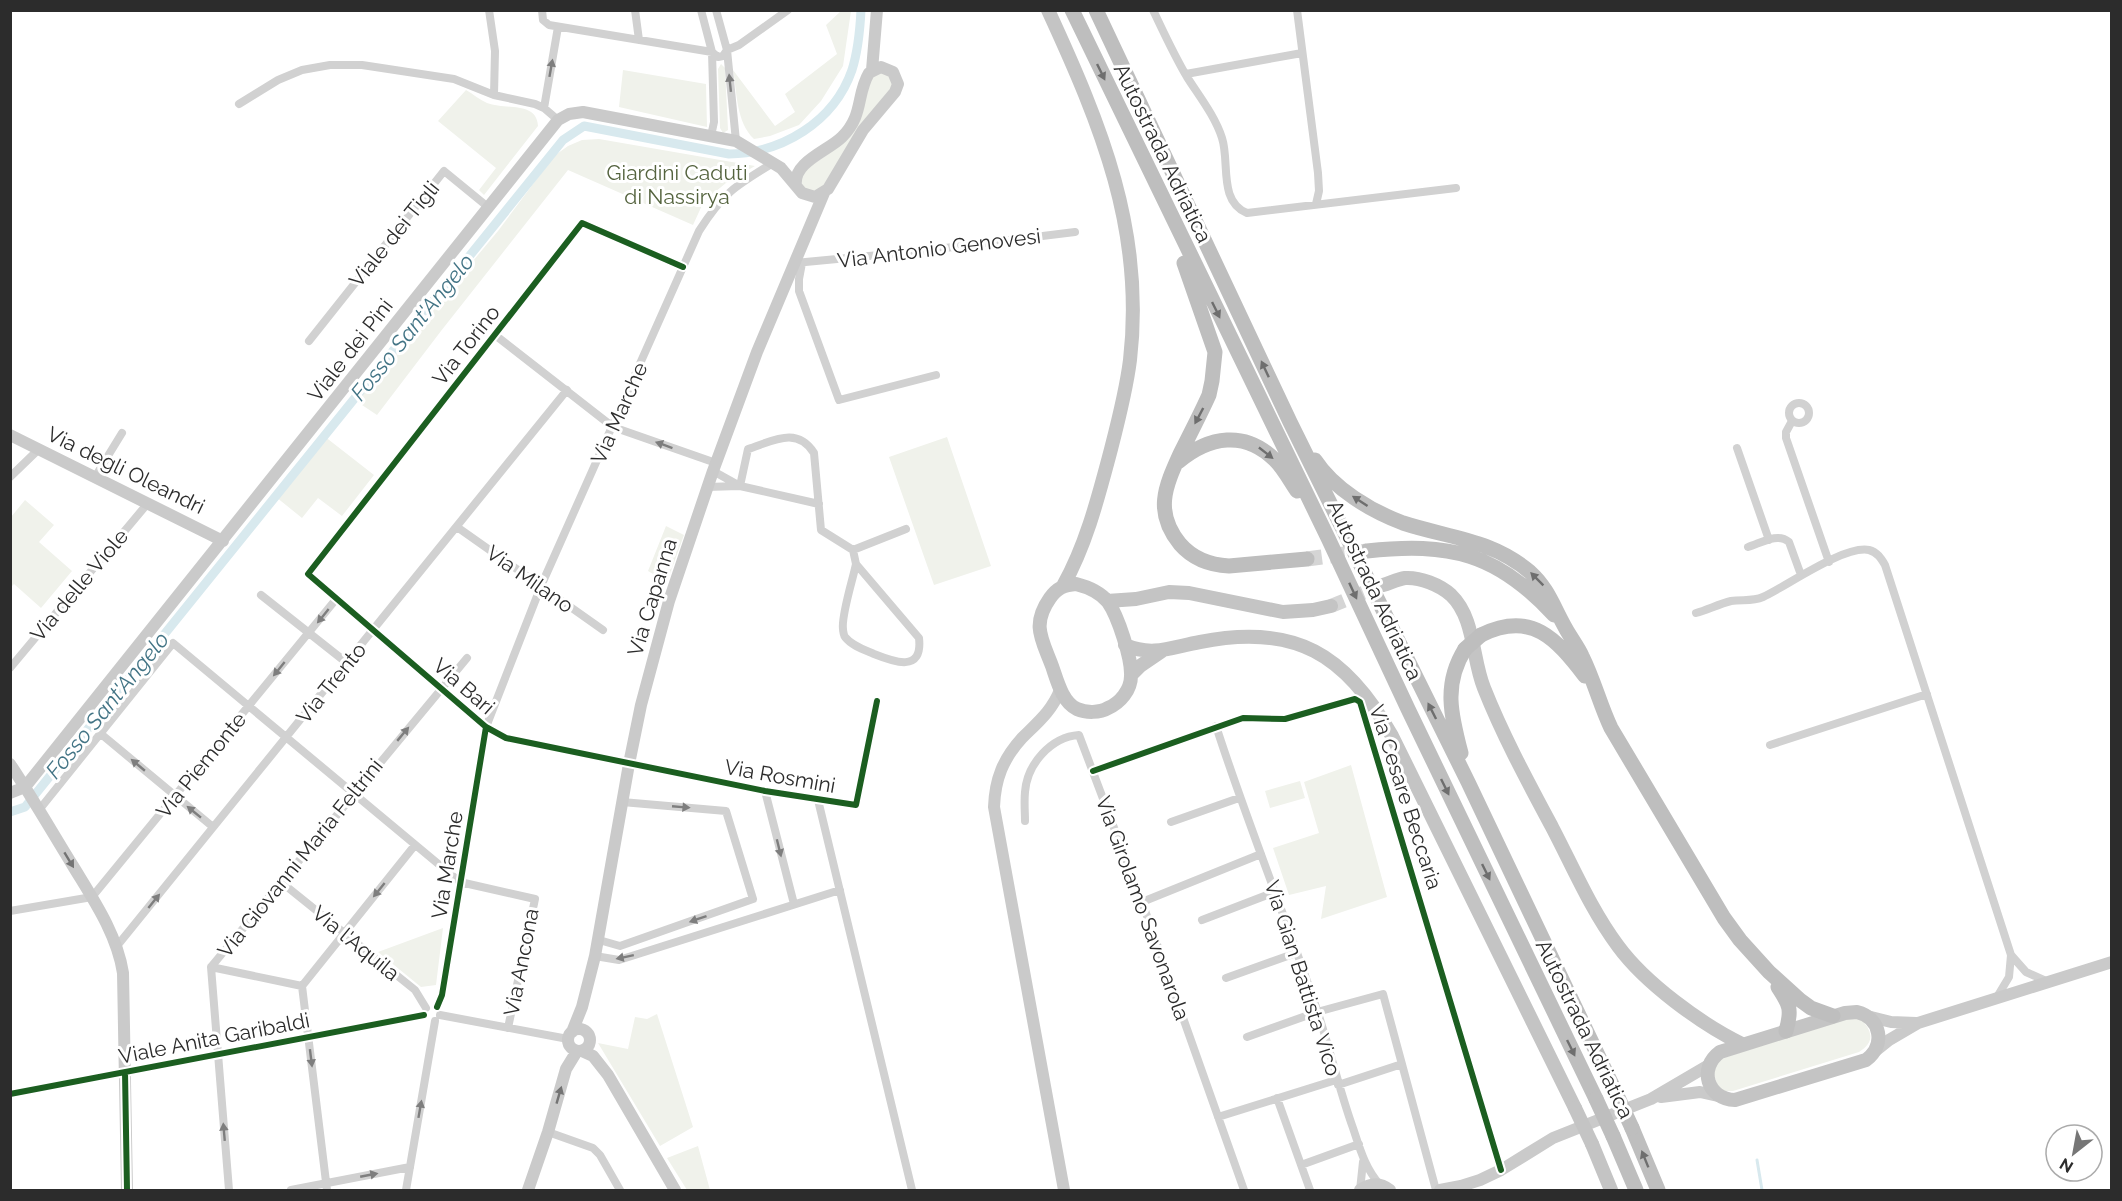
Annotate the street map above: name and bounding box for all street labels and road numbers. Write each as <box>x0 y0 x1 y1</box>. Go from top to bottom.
street label: Autostrada Adriatica <box>1109 60 1217 246</box>
street label: Viale dei Tigli <box>344 176 444 292</box>
street label: Via Antonio Genovesi <box>836 223 1042 273</box>
street label: Viale dei Pini <box>302 294 398 406</box>
street label: Via Torino <box>427 300 505 390</box>
street label: Via Marche <box>586 358 652 468</box>
street label: Via degli Oleandri <box>43 421 209 519</box>
street label: Autostrada Adriatica <box>1322 496 1428 684</box>
street label: Via delle Viole <box>25 524 133 646</box>
street label: Via Capanna <box>622 535 682 659</box>
street label: Via Milano <box>482 540 578 618</box>
street label: Via Trento <box>291 638 371 728</box>
street label: Via Bari <box>428 653 500 719</box>
street label: Via Cesare Beccaria <box>1364 701 1448 893</box>
street label: Via Piemonte <box>151 707 251 823</box>
street label: Via Giovanni Maria Feltrini <box>212 754 388 962</box>
street label: Via Rosmini <box>723 754 837 798</box>
street label: Via Girolamo Savonarola <box>1091 793 1195 1023</box>
street label: Via Marche <box>426 809 468 921</box>
street label: Via Gian Battista Vico <box>1260 877 1346 1079</box>
street label: Via l'Aquila <box>307 900 405 986</box>
street label: Via Ancona <box>498 906 544 1018</box>
street label: Autostrada Adriatica <box>1531 936 1639 1122</box>
street label: Viale Anita Garibaldi <box>116 1007 312 1069</box>

